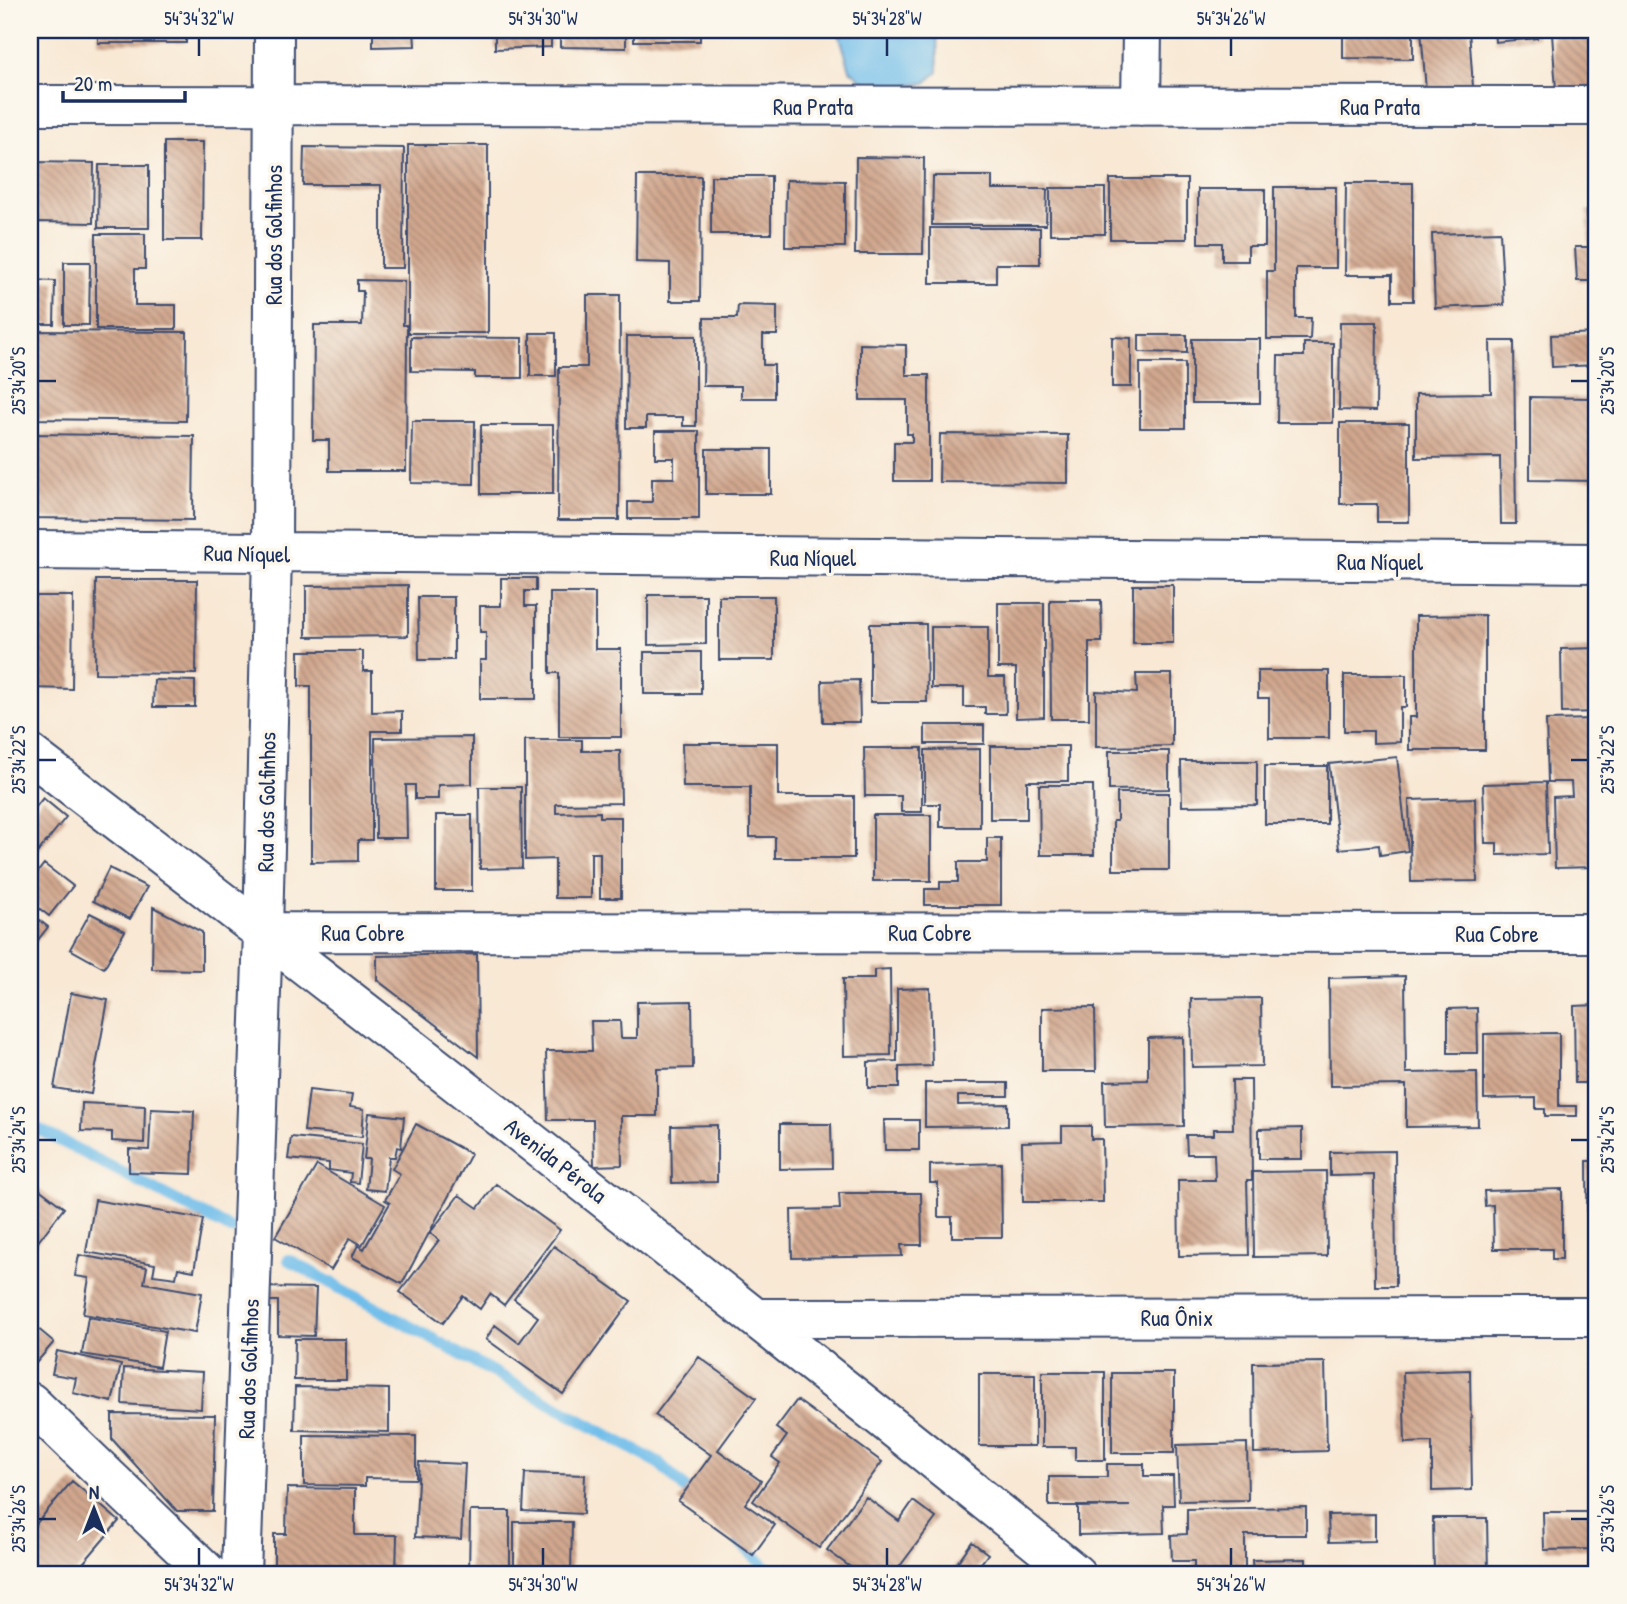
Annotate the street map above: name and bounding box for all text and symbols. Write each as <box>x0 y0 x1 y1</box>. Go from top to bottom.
text: 54°34'32"W <box>164 6 234 31</box>
text: 54°34'30"W <box>509 6 577 31</box>
text: 54°34'28"W <box>852 6 922 31</box>
text: 54°34'26"W <box>1197 6 1265 31</box>
scale bar <box>63 60 186 104</box>
text: 20 m <box>74 69 112 98</box>
street label: Rua Prata <box>773 91 853 122</box>
street label: Rua Prata <box>1340 91 1420 122</box>
street label: Rua dos Golfinhos <box>258 165 289 305</box>
text: 25°34'20"S <box>6 347 31 415</box>
text: 25°34'20"S <box>1595 347 1620 415</box>
street label: Rua Níquel <box>204 537 291 569</box>
street label: Rua Níquel <box>770 542 857 573</box>
street label: Rua Níquel <box>1337 546 1424 577</box>
text: 25°34'22"S <box>6 726 31 794</box>
text: 25°34'22"S <box>1595 726 1620 794</box>
street label: Rua dos Golfinhos <box>249 732 283 872</box>
street label: Rua Cobre <box>321 917 405 948</box>
street label: Rua Cobre <box>888 917 972 948</box>
street label: Rua Cobre <box>1455 918 1539 949</box>
text: 25°34'24"S <box>6 1107 31 1173</box>
text: 25°34'24"S <box>1595 1107 1620 1173</box>
street label: Avenida Pérola <box>498 1110 614 1210</box>
street label: Rua dos Golfinhos <box>230 1298 266 1440</box>
street label: Rua Ônix <box>1141 1302 1213 1333</box>
north arrow <box>60 1474 130 1544</box>
text: N <box>89 1479 99 1505</box>
text: 25°34'26"S <box>6 1485 31 1553</box>
text: 25°34'26"S <box>1595 1485 1620 1553</box>
text: 54°34'32"W <box>164 1572 234 1597</box>
text: 54°34'30"W <box>509 1572 577 1597</box>
text: 54°34'28"W <box>852 1572 922 1597</box>
text: 54°34'26"W <box>1197 1572 1265 1597</box>

